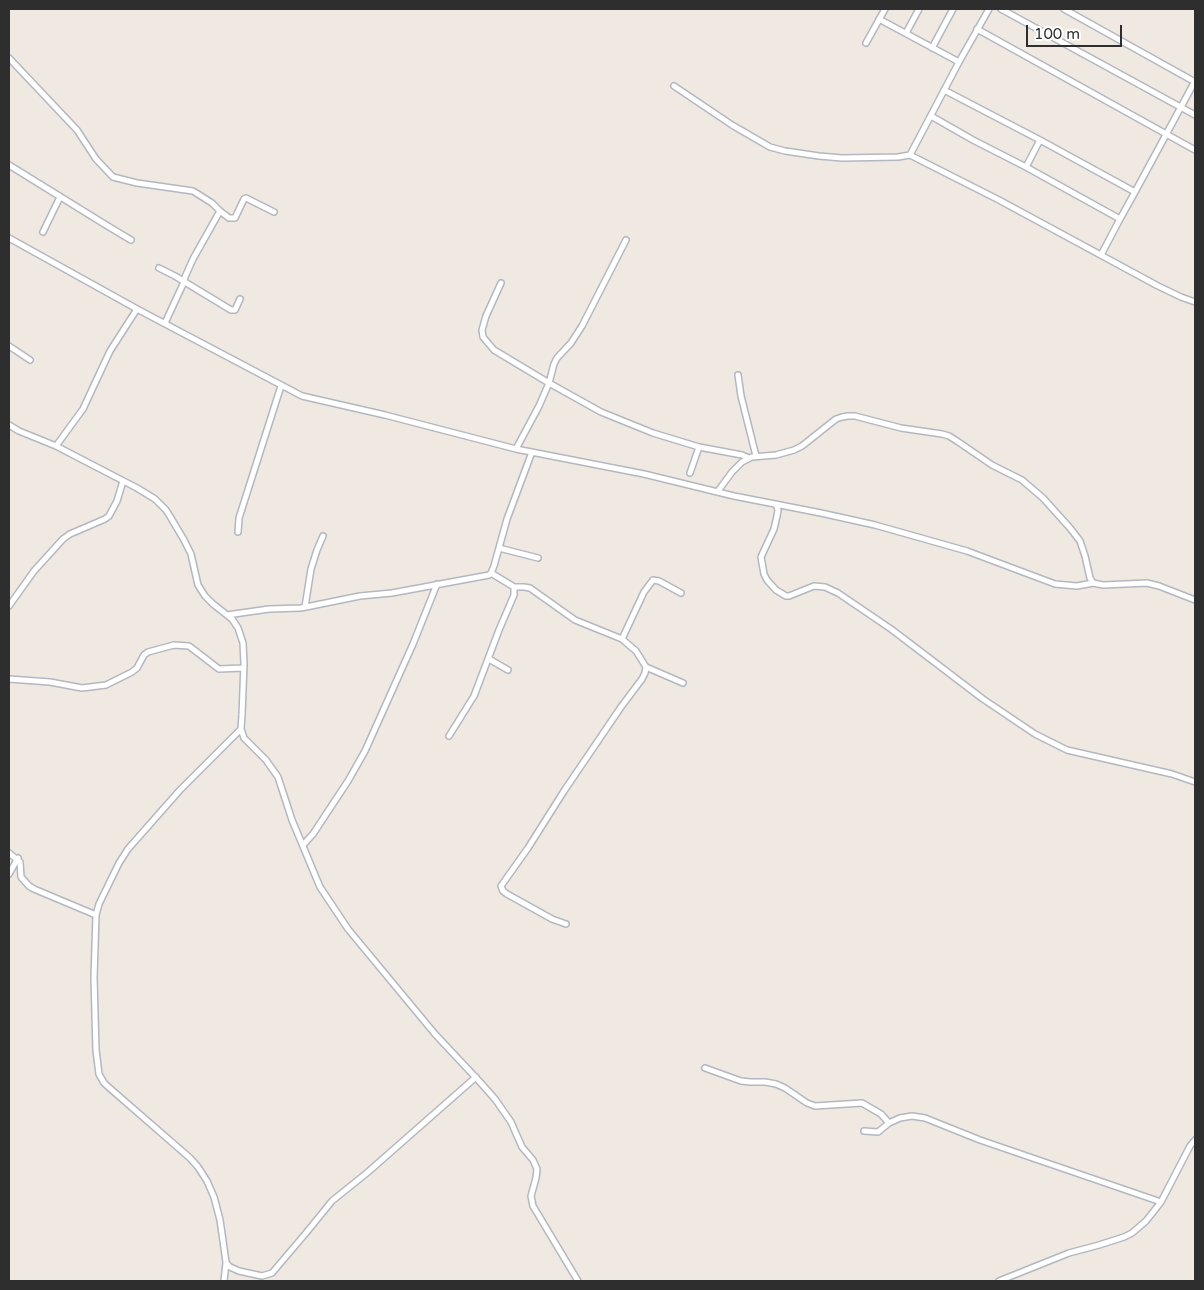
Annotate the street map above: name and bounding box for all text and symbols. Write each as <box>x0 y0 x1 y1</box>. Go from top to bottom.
scale bar <box>1029 15 1125 47</box>
text: 100 m <box>1034 25 1080 43</box>

